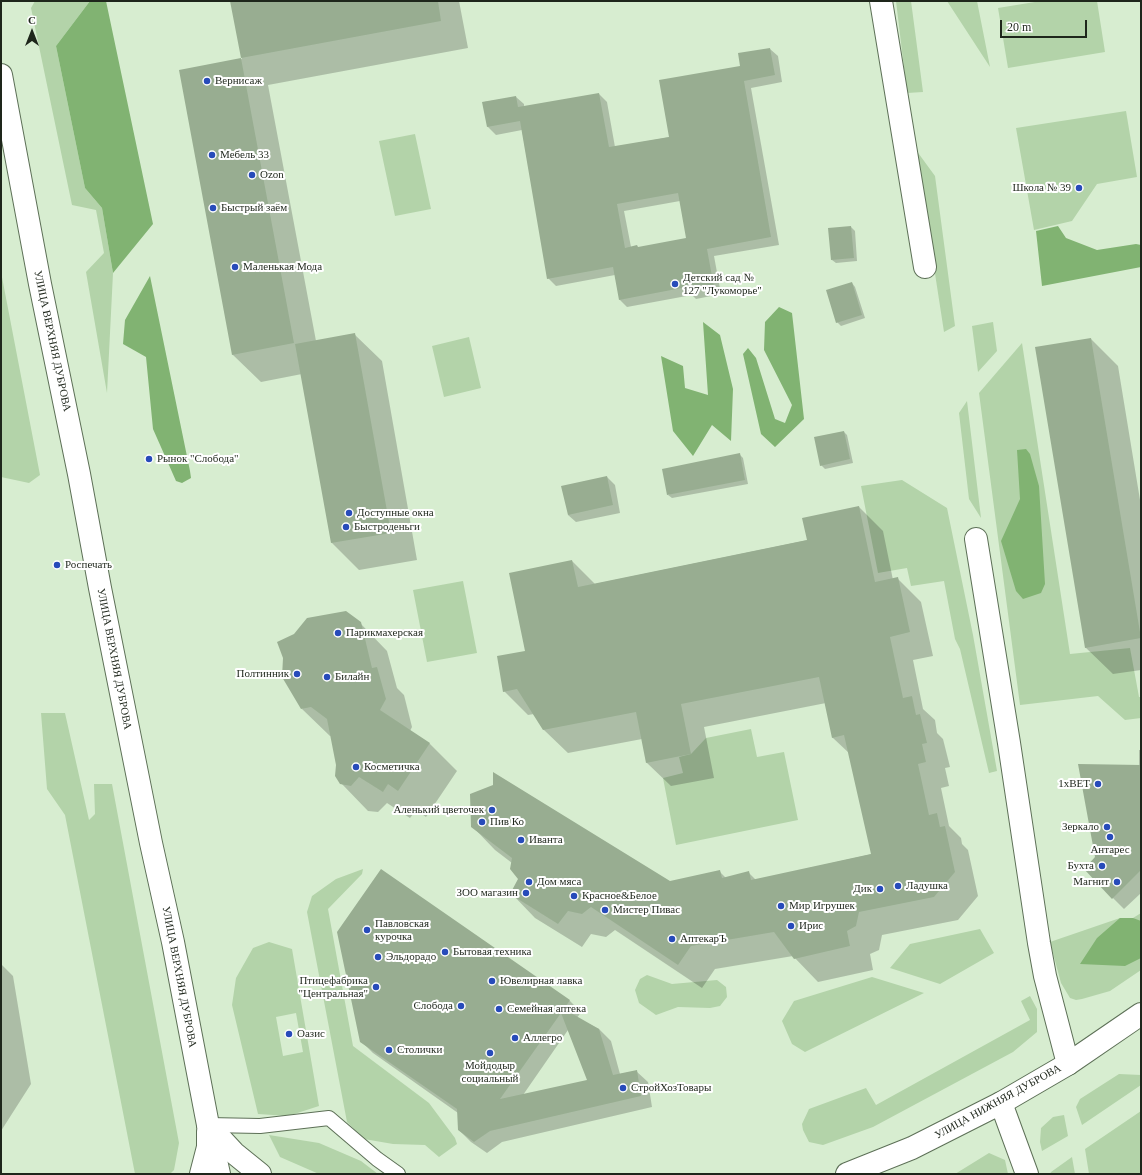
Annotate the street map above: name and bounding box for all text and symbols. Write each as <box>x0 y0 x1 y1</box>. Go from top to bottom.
north arrow <box>12 12 52 52</box>
scale bar <box>1002 12 1089 38</box>
text: С <box>28 14 36 26</box>
text: 20 m <box>1007 20 1031 34</box>
place label: Вернисаж <box>215 74 262 88</box>
marker: Вернисаж <box>202 76 212 86</box>
place label: Мебель 33 <box>220 148 269 162</box>
marker: Мебель 33 <box>207 150 217 160</box>
place label: Ozon <box>260 168 284 182</box>
marker: Ozon <box>247 170 257 180</box>
place label: Школа № 39 <box>1012 181 1071 195</box>
marker: Школа № 39 <box>1074 183 1084 193</box>
place label: Быстрый заём <box>221 201 287 215</box>
marker: Быстрый заём <box>208 203 218 213</box>
place label: Маленькая Мода <box>243 260 322 274</box>
marker: Маленькая Мода <box>230 262 240 272</box>
street label: УЛИЦА ВЕРХНЯЯ ДУБРОВА <box>31 269 73 413</box>
place label: Детский сад № 127 "Лукоморье" <box>683 271 762 297</box>
marker: Детский сад № 127 "Лукоморье" <box>670 279 680 289</box>
place label: Рынок "Слобода" <box>157 452 239 466</box>
marker: Рынок "Слобода" <box>144 454 154 464</box>
place label: Доступные окна <box>357 506 434 520</box>
marker: Доступные окна <box>344 508 354 518</box>
place label: Быстроденьги <box>354 520 420 534</box>
marker: Быстроденьги <box>341 522 351 532</box>
place label: Роспечать <box>65 558 112 572</box>
marker: Роспечать <box>52 560 62 570</box>
street label: УЛИЦА ВЕРХНЯЯ ДУБРОВА <box>94 587 134 731</box>
place label: Парикмахерская <box>346 626 423 640</box>
marker: Парикмахерская <box>333 628 343 638</box>
place label: Полтинник <box>237 667 289 681</box>
marker: Полтинник <box>292 669 302 679</box>
place label: Билайн <box>335 670 369 684</box>
marker: Билайн <box>322 672 332 682</box>
place label: Косметичка <box>364 760 420 774</box>
marker: Косметичка <box>351 762 361 772</box>
place label: 1xBET <box>1058 777 1090 791</box>
marker: 1xBET <box>1093 779 1103 789</box>
place label: Аленький цветочек <box>393 803 484 817</box>
marker: Аленький цветочек <box>487 805 497 815</box>
place label: Пив Ко <box>490 815 524 829</box>
marker: Пив Ко <box>477 817 487 827</box>
place label: Зеркало <box>1062 820 1099 834</box>
marker: Зеркало <box>1102 822 1112 832</box>
marker: Антарес <box>1105 832 1115 842</box>
place label: Иванта <box>529 833 563 847</box>
marker: Иванта <box>516 835 526 845</box>
place label: Антарес <box>1090 843 1130 857</box>
place label: Бухта <box>1067 859 1094 873</box>
marker: Бухта <box>1097 861 1107 871</box>
place label: Дом мяса <box>537 875 581 889</box>
place label: Магнит <box>1073 875 1109 889</box>
marker: Дом мяса <box>524 877 534 887</box>
marker: Магнит <box>1112 877 1122 887</box>
place label: Ладушка <box>906 879 948 893</box>
marker: Ладушка <box>893 881 903 891</box>
place label: Дик <box>853 882 872 896</box>
marker: Дик <box>875 884 885 894</box>
place label: ЗОО магазин <box>457 886 518 900</box>
marker: ЗОО магазин <box>521 888 531 898</box>
place label: Красное&Белое <box>582 889 657 903</box>
marker: Красное&Белое <box>569 891 579 901</box>
place label: Мир Игрушек <box>789 899 855 913</box>
marker: Мир Игрушек <box>776 901 786 911</box>
place label: Мистер Пивас <box>613 903 680 917</box>
street label: УЛИЦА ВЕРХНЯЯ ДУБРОВА <box>159 905 199 1049</box>
marker: Мистер Пивас <box>600 905 610 915</box>
place label: Павловская курочка <box>375 917 429 943</box>
place label: Ирис <box>799 919 823 933</box>
marker: Ирис <box>786 921 796 931</box>
marker: Павловская курочка <box>362 925 372 935</box>
place label: АптекарЪ <box>680 932 727 946</box>
marker: АптекарЪ <box>667 934 677 944</box>
place label: Бытовая техника <box>453 945 531 959</box>
marker: Бытовая техника <box>440 947 450 957</box>
place label: Эльдорадо <box>386 950 436 964</box>
marker: Эльдорадо <box>373 952 383 962</box>
place label: Птицефабрика "Центральная" <box>299 974 368 1000</box>
place label: Ювелирная лавка <box>500 974 582 988</box>
marker: Ювелирная лавка <box>487 976 497 986</box>
marker: Птицефабрика "Центральная" <box>371 982 381 992</box>
place label: Слобода <box>413 999 453 1013</box>
marker: Слобода <box>456 1001 466 1011</box>
place label: Семейная аптека <box>507 1002 586 1016</box>
marker: Семейная аптека <box>494 1004 504 1014</box>
place label: Оазис <box>297 1027 325 1041</box>
marker: Оазис <box>284 1029 294 1039</box>
place label: Аллегро <box>523 1031 562 1045</box>
marker: Аллегро <box>510 1033 520 1043</box>
place label: Столички <box>397 1043 442 1057</box>
marker: Столички <box>384 1045 394 1055</box>
marker: Мойдодыр социальный <box>485 1048 495 1058</box>
place label: Мойдодыр социальный <box>462 1059 518 1085</box>
street label: УЛИЦА НИЖНЯЯ ДУБРОВА <box>933 1062 1063 1142</box>
place label: СтройХозТовары <box>631 1081 711 1095</box>
marker: СтройХозТовары <box>618 1083 628 1093</box>

